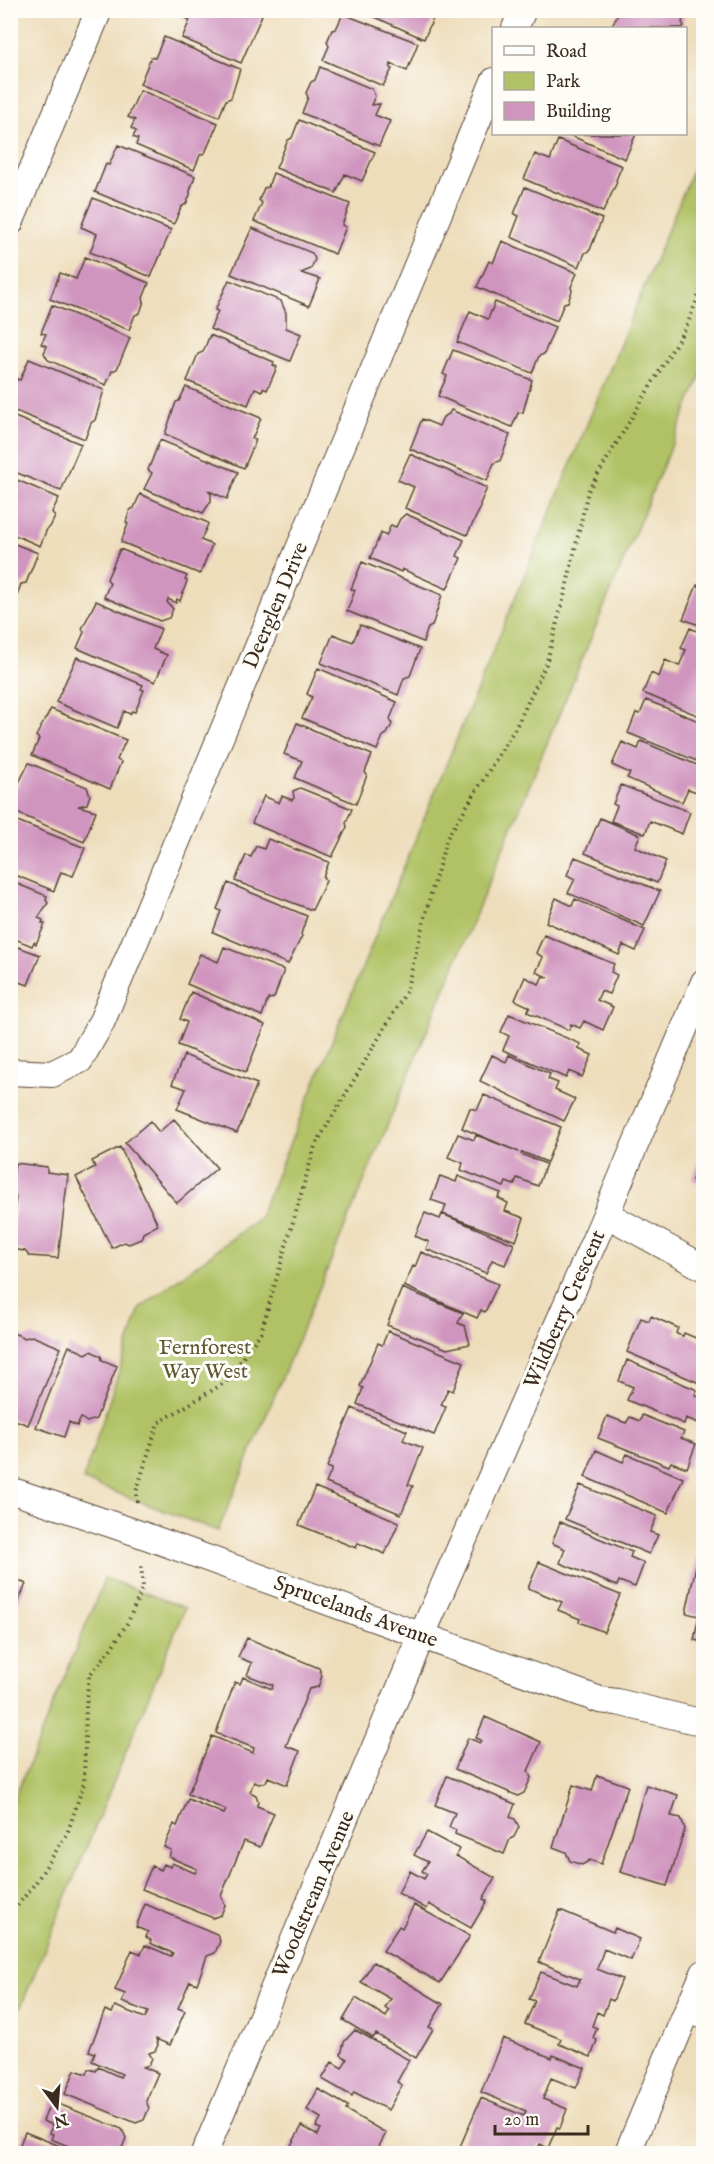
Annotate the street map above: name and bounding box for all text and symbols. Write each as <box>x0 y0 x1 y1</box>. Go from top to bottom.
legend <box>492 27 687 135</box>
text: Road <box>546 41 587 64</box>
text: Park <box>546 71 581 94</box>
text: Building <box>546 101 611 124</box>
street label: Deerglen Drive <box>238 538 315 673</box>
street label: Wildberry Crescent <box>518 1226 612 1393</box>
park label: Fernforest Way West <box>159 1335 251 1386</box>
street label: Sprucelands Avenue <box>270 1570 442 1655</box>
street label: Woodstream Avenue <box>267 1807 362 1982</box>
north arrow <box>27 2077 87 2137</box>
scale bar <box>495 2098 588 2136</box>
text: N <box>51 2108 71 2131</box>
text: 20 m <box>504 2109 539 2132</box>

